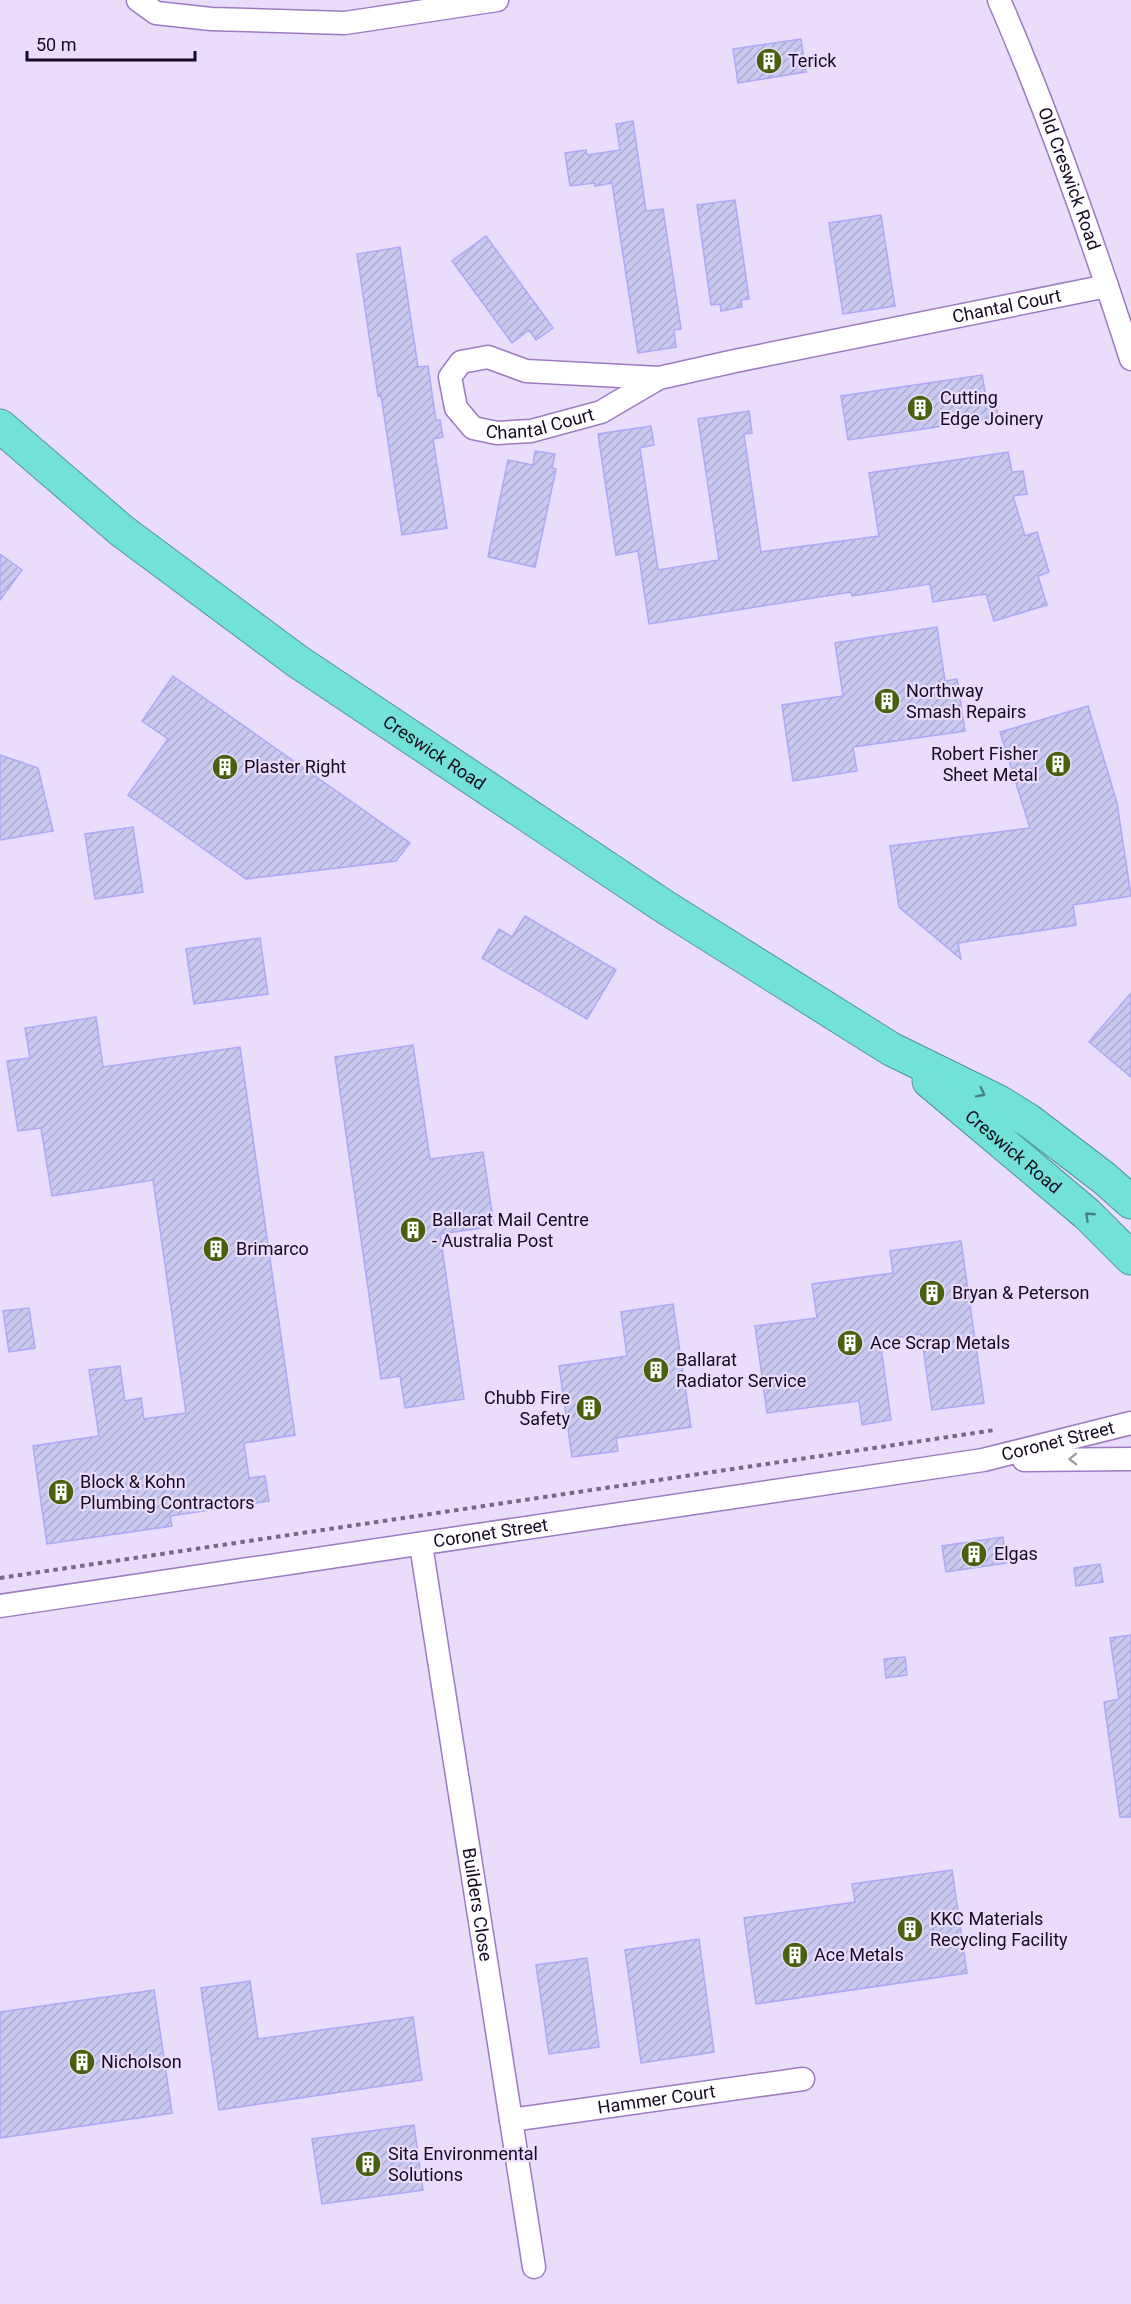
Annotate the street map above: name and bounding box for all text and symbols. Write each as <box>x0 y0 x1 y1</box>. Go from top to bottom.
scale bar <box>27 24 195 62</box>
text: 50 m <box>36 34 76 55</box>
building icon: Terick <box>754 46 784 76</box>
place label: Terick <box>788 50 837 71</box>
street label: Old Creswick Road <box>1034 104 1105 253</box>
street label: Chantal Court <box>951 285 1063 327</box>
place label: Cutting Edge Joinery <box>940 387 1044 429</box>
building icon: Cutting Edge Joinery <box>905 393 935 423</box>
street label: Chantal Court <box>484 403 596 443</box>
place label: Northway Smash Repairs <box>906 680 1026 722</box>
building icon: Northway Smash Repairs <box>872 686 902 716</box>
street label: Creswick Road <box>379 711 490 794</box>
place label: Robert Fisher Sheet Metal <box>931 743 1038 785</box>
building icon: Robert Fisher Sheet Metal <box>1043 749 1073 779</box>
building icon: Plaster Right <box>210 752 240 782</box>
place label: Plaster Right <box>244 756 346 777</box>
one-way arrow <box>975 1086 986 1098</box>
street label: Creswick Road <box>961 1105 1066 1198</box>
place label: Ballarat Mail Centre - Australia Post <box>432 1209 589 1251</box>
one-way arrow <box>1086 1213 1097 1224</box>
building icon: Ballarat Mail Centre - Australia Post <box>398 1215 428 1245</box>
building icon: Brimarco <box>201 1234 231 1264</box>
place label: Brimarco <box>236 1238 309 1259</box>
building icon: Bryan & Peterson <box>917 1278 947 1308</box>
place label: Bryan & Peterson <box>952 1282 1090 1303</box>
building icon: Ace Scrap Metals <box>835 1328 865 1358</box>
place label: Ace Scrap Metals <box>870 1332 1010 1353</box>
place label: Ballarat Radiator Service <box>676 1349 806 1391</box>
building icon: Ballarat Radiator Service <box>641 1355 671 1385</box>
place label: Chubb Fire Safety <box>484 1387 570 1429</box>
building icon: Chubb Fire Safety <box>574 1393 604 1423</box>
street label: Coronet Street <box>999 1417 1116 1465</box>
one-way arrow <box>1068 1453 1077 1465</box>
place label: Block & Kohn Plumbing Contractors <box>80 1471 255 1513</box>
building icon: Block & Kohn Plumbing Contractors <box>46 1477 76 1507</box>
street label: Coronet Street <box>432 1514 549 1552</box>
building icon: Elgas <box>959 1539 989 1569</box>
place label: Elgas <box>994 1543 1038 1564</box>
street label: Builders Close <box>459 1846 497 1963</box>
place label: KKC Materials Recycling Facility <box>930 1908 1068 1950</box>
building icon: KKC Materials Recycling Facility <box>895 1914 925 1944</box>
building icon: Ace Metals <box>780 1940 810 1970</box>
place label: Ace Metals <box>814 1944 904 1965</box>
building icon: Nicholson <box>67 2047 97 2077</box>
place label: Nicholson <box>101 2051 182 2072</box>
street label: Hammer Court <box>596 2080 717 2118</box>
place label: Sita Environmental Solutions <box>388 2143 538 2185</box>
building icon: Sita Environmental Solutions <box>353 2149 383 2179</box>

